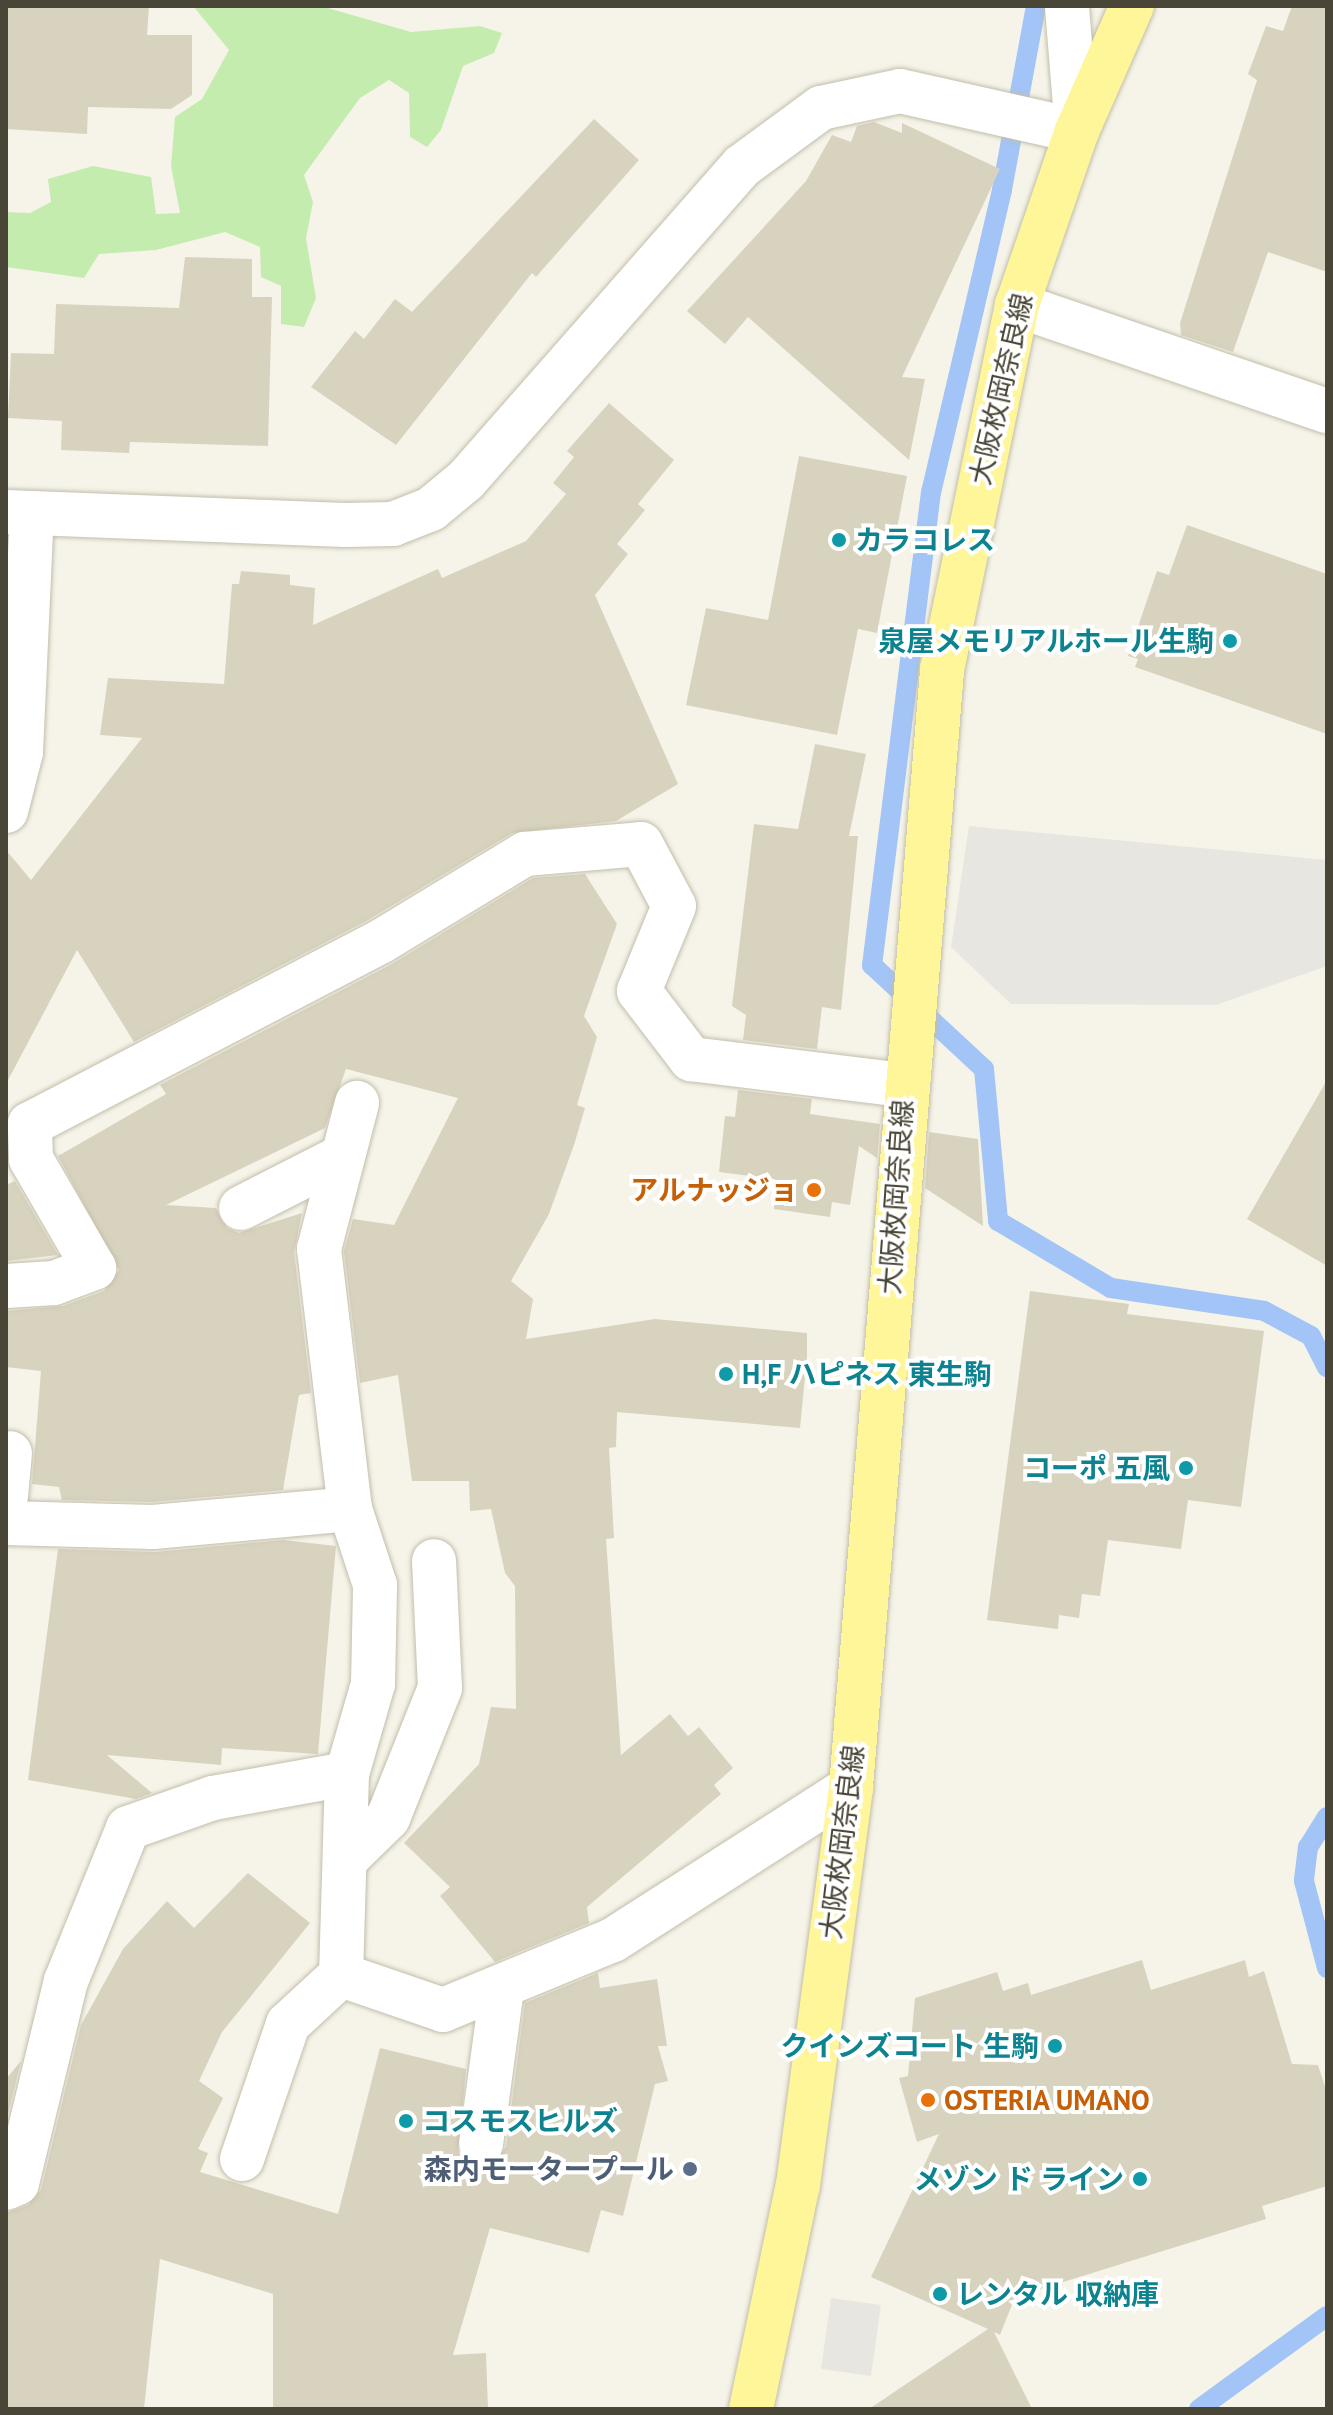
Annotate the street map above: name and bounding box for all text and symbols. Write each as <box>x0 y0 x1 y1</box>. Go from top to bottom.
street label: 大阪枚岡奈良線 <box>963 290 1039 488</box>
place label: カラコレス <box>855 523 995 557</box>
marker: カラコレス <box>830 531 848 549</box>
place label: 泉屋メモリアルホール生駒 <box>878 624 1214 658</box>
marker: 泉屋メモリアルホール生駒 <box>1221 632 1239 650</box>
street label: 大阪枚岡奈良線 <box>872 1098 920 1296</box>
place label: アルナッジョ <box>630 1173 798 1207</box>
marker: アルナッジョ <box>805 1181 823 1199</box>
place label: H,F ハピネス 東生駒 <box>742 1357 992 1391</box>
marker: H,F ハピネス 東生駒 <box>717 1365 735 1383</box>
place label: コーポ 五風 <box>1023 1451 1170 1485</box>
marker: コーポ 五風 <box>1177 1459 1195 1477</box>
street label: 大阪枚岡奈良線 <box>813 1743 871 1941</box>
place label: クインズコート 生駒 <box>780 2029 1039 2063</box>
marker: クインズコート 生駒 <box>1046 2037 1064 2055</box>
place label: OSTERIA UMANO <box>944 2083 1151 2117</box>
marker: OSTERIA UMANO <box>919 2091 937 2109</box>
place label: コスモスヒルズ <box>422 2104 618 2138</box>
marker: コスモスヒルズ <box>397 2112 415 2130</box>
place label: 森内モータープール <box>422 2152 674 2186</box>
marker: 森内モータープール <box>681 2160 699 2178</box>
place label: メゾン ド ライン <box>914 2162 1124 2196</box>
marker: メゾン ド ライン <box>1131 2170 1149 2188</box>
place label: レンタル 収納庫 <box>956 2277 1159 2311</box>
marker: レンタル 収納庫 <box>931 2285 949 2303</box>

